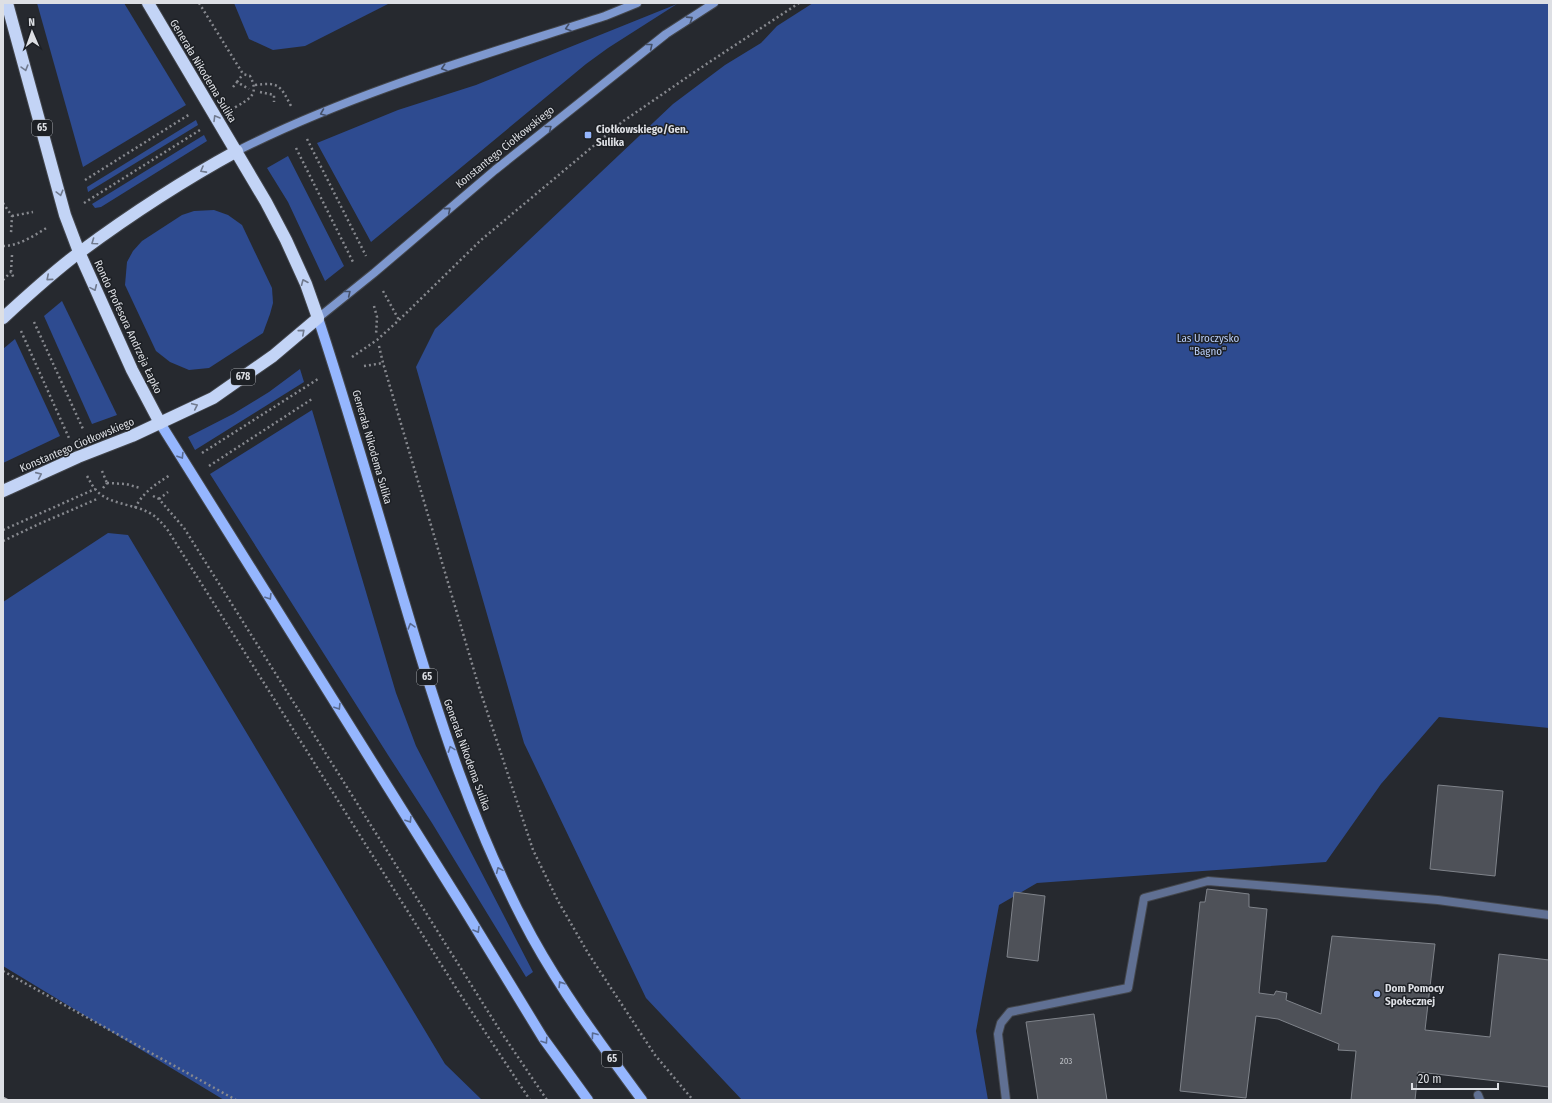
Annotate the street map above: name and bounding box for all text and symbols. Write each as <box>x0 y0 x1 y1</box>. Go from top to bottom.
north arrow <box>12 12 52 52</box>
text: N <box>28 16 35 29</box>
one-way arrow <box>686 16 693 23</box>
street label: Generała Nikodema Sulika <box>167 17 239 125</box>
one-way arrow <box>565 23 572 32</box>
one-way arrow <box>646 44 653 51</box>
one-way arrow <box>441 63 448 72</box>
one-way arrow <box>20 64 29 71</box>
street label: Konstantego Ciołkowskiego <box>453 103 557 191</box>
one-way arrow <box>319 108 327 116</box>
one-way arrow <box>213 115 221 122</box>
road number: 65 <box>32 120 52 136</box>
place label: Ciołkowskiego/Gen. Sulika <box>596 123 689 149</box>
one-way arrow <box>544 125 551 132</box>
marker: Ciołkowskiego/Gen. Sulika <box>583 130 593 140</box>
one-way arrow <box>200 166 207 173</box>
one-way arrow <box>55 190 63 196</box>
one-way arrow <box>444 208 451 215</box>
one-way arrow <box>91 237 98 245</box>
street label: Rondo Profesora Andrzeja Łapko <box>91 258 165 396</box>
one-way arrow <box>46 273 54 280</box>
one-way arrow <box>301 278 309 286</box>
one-way arrow <box>90 285 98 292</box>
one-way arrow <box>344 291 351 298</box>
one-way arrow <box>297 330 304 337</box>
park label: Las Uroczysko "Bagno" <box>1177 332 1239 358</box>
road number: 678 <box>231 369 255 385</box>
street label: Generała Nikodema Sulika <box>349 388 395 506</box>
one-way arrow <box>191 403 199 411</box>
street label: Konstantego Ciołkowskiego <box>18 415 136 475</box>
one-way arrow <box>176 452 183 459</box>
one-way arrow <box>34 472 42 480</box>
one-way arrow <box>264 593 272 600</box>
one-way arrow <box>407 622 416 629</box>
road number: 65 <box>417 669 437 685</box>
street label: Generała Nikodema Sulika <box>441 697 493 813</box>
one-way arrow <box>333 703 341 710</box>
one-way arrow <box>448 746 456 753</box>
one-way arrow <box>404 816 411 823</box>
one-way arrow <box>496 867 504 875</box>
one-way arrow <box>473 926 480 933</box>
one-way arrow <box>558 981 566 988</box>
place label: Dom Pomocy Społecznej <box>1385 982 1445 1008</box>
marker: Dom Pomocy Społecznej <box>1372 989 1382 999</box>
one-way arrow <box>591 1032 599 1039</box>
one-way arrow <box>540 1037 548 1044</box>
road number: 65 <box>602 1051 622 1067</box>
house number: 203 <box>1060 1056 1072 1066</box>
scale bar <box>1412 1065 1498 1091</box>
text: 20 m <box>1418 1072 1442 1086</box>

